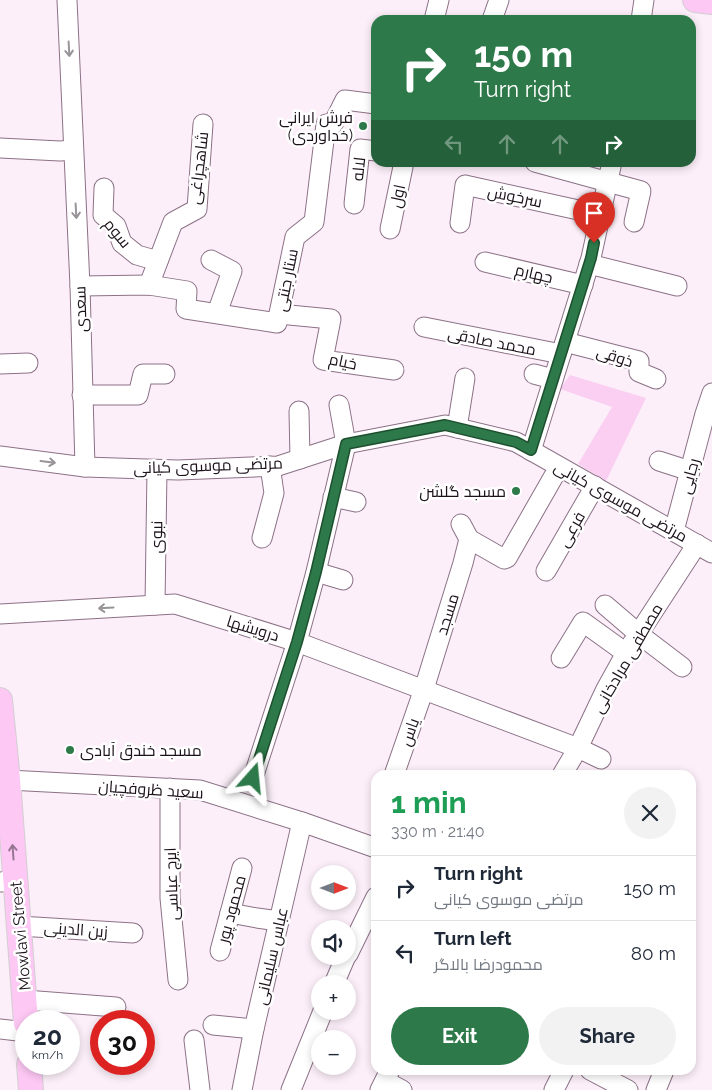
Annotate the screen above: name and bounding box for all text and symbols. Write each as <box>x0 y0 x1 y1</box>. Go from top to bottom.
text: 150 m <box>474 34 573 75</box>
icon: right <box>391 35 456 100</box>
one-way arrow <box>64 40 73 56</box>
text: Turn right <box>474 76 571 102</box>
place label: فرش ایرانی (خداوردی) <box>279 108 353 146</box>
marker: فرش ایرانی (خداوردی) <box>357 120 369 132</box>
icon: left <box>440 130 468 158</box>
icon: ahead <box>493 130 521 158</box>
icon: ahead <box>546 130 574 158</box>
icon: right <box>599 130 627 158</box>
street label: شاهچراغی <box>185 131 214 206</box>
street label: لاله <box>348 156 369 182</box>
street label: سرخوش <box>486 181 544 213</box>
street label: اول <box>386 183 410 210</box>
pin <box>573 192 615 243</box>
icon: arrive <box>580 199 608 227</box>
one-way arrow <box>72 203 81 219</box>
street label: سوم <box>98 215 135 253</box>
street label: ستار جنتی <box>271 247 303 313</box>
street label: چهارم <box>513 260 555 289</box>
street label: سعدی <box>70 285 92 332</box>
street label: محمد صادقی <box>446 324 538 360</box>
street label: ذوقی <box>594 342 635 372</box>
street label: خیام <box>327 349 359 376</box>
street label: مرتضی موسوی کیانی <box>133 453 283 479</box>
street label: رجایی <box>676 456 704 496</box>
one-way arrow <box>40 457 56 467</box>
street label: مرتضی موسوی کیانی <box>550 457 691 547</box>
place label: مسجد گلشن <box>419 482 506 502</box>
marker: مسجد گلشن <box>510 485 522 497</box>
street label: فرعی <box>554 508 590 551</box>
street label: نبوی <box>147 521 167 553</box>
street label: مسجد <box>432 591 463 637</box>
street label: مصطفی مرادخانی <box>588 600 667 717</box>
one-way arrow <box>98 603 114 612</box>
street label: درویشها <box>224 612 281 646</box>
street label: یاس <box>396 715 424 749</box>
place label: مسجد خندق آبادی <box>80 741 202 761</box>
marker: مسجد خندق آبادی <box>64 744 76 756</box>
position arrow <box>226 751 278 803</box>
street label: سعید ظروفچیان <box>97 776 204 805</box>
text: 1 min <box>391 785 467 820</box>
button: close <box>624 787 676 839</box>
text: 330 m · 21:40 <box>391 822 485 841</box>
one-way arrow <box>8 844 17 860</box>
street label: ایرج عباسی <box>161 847 184 921</box>
text: Turn right <box>434 862 523 884</box>
north arrow <box>311 865 356 910</box>
map controls <box>311 865 356 1075</box>
street label: محمود پور <box>213 873 252 947</box>
icon: right <box>391 874 419 902</box>
text: 150 m <box>624 877 676 899</box>
street label: Mowlavi Street <box>6 880 35 991</box>
text: مرتضی موسوی کیانی <box>434 890 583 909</box>
street label: عباس سلیمانی <box>251 906 293 1007</box>
street label: زین الدینی <box>43 918 109 942</box>
button: sound <box>311 920 356 965</box>
text: Turn left <box>434 927 511 949</box>
icon: left <box>391 939 419 967</box>
text: 80 m <box>631 942 676 964</box>
text: محمودرضا بالاگر <box>434 955 543 974</box>
button: + <box>311 975 356 1020</box>
button: Exit <box>391 1007 529 1065</box>
button: Share <box>539 1007 676 1065</box>
speed limit sign: 30 <box>90 1010 155 1075</box>
text: 20 <box>33 1021 62 1051</box>
button: − <box>311 1030 356 1075</box>
text: km/h <box>32 1048 63 1062</box>

